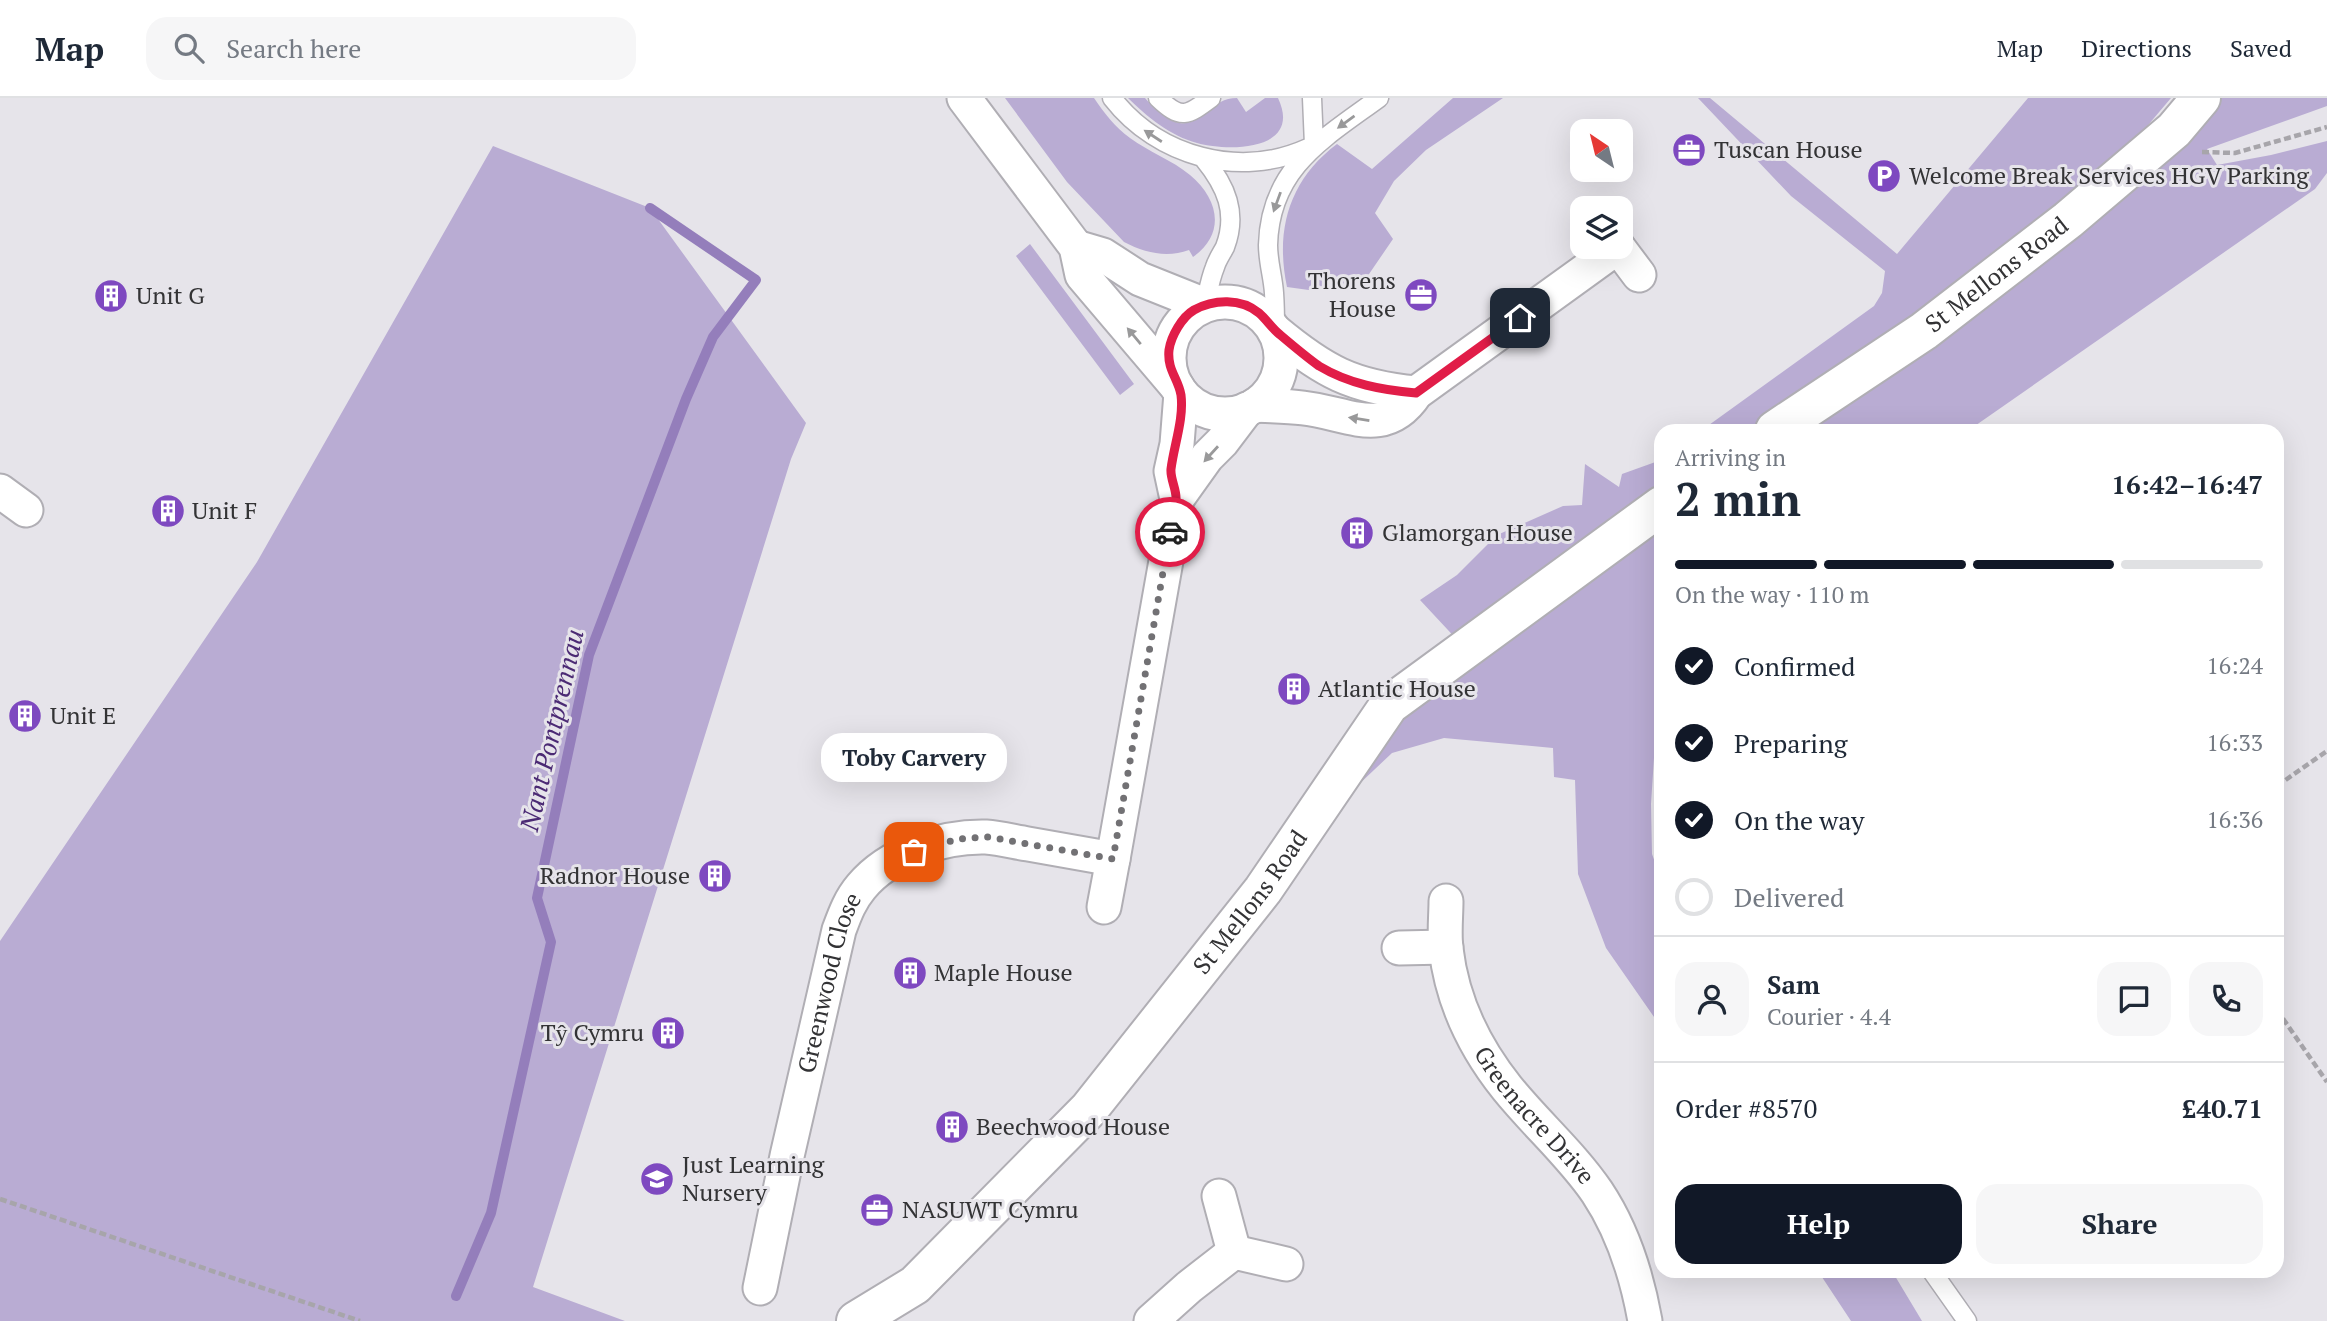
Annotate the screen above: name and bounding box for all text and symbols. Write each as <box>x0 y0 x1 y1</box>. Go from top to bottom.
search box <box>146 17 636 80</box>
text: Map <box>35 27 104 70</box>
icon: search <box>170 29 208 67</box>
text: Search here <box>226 31 361 65</box>
text: Map <box>1997 32 2043 64</box>
text: Directions <box>2081 32 2192 64</box>
text: Saved <box>2230 32 2292 64</box>
one-way arrow <box>1338 114 1356 129</box>
north arrow <box>1570 119 1633 182</box>
map controls <box>1570 119 1633 259</box>
one-way arrow <box>1144 129 1163 142</box>
office icon: Tuscan House <box>1670 131 1708 169</box>
place label: Tuscan House <box>1714 133 1863 165</box>
parking icon: Welcome Break Services HGV Parking <box>1865 157 1903 195</box>
place label: Welcome Break Services HGV Parking <box>1909 159 2309 191</box>
one-way arrow <box>1271 191 1282 212</box>
button: layers <box>1570 196 1633 259</box>
street label: St Mellons Road <box>1918 209 2074 339</box>
place label: Thorens House <box>1308 264 1396 324</box>
office icon: Thorens House <box>1402 276 1440 314</box>
building icon: Unit G <box>92 277 130 315</box>
place label: Unit G <box>136 279 205 311</box>
pin <box>1490 288 1550 348</box>
icon: home <box>1501 299 1539 337</box>
one-way arrow <box>1127 328 1142 345</box>
one-way arrow <box>1348 413 1370 424</box>
text: Arriving in <box>1675 442 1786 473</box>
one-way arrow <box>1203 445 1219 463</box>
text: 16:42–16:47 <box>2111 467 2263 501</box>
text: 2 min <box>1675 468 1801 529</box>
building icon: Unit F <box>149 492 187 530</box>
place label: Unit F <box>192 494 257 526</box>
courier <box>1135 497 1205 567</box>
icon: car <box>1151 513 1189 551</box>
building icon: Glamorgan House <box>1338 514 1376 552</box>
place label: Glamorgan House <box>1382 516 1573 548</box>
text: On the way · 110 m <box>1675 579 1869 610</box>
water label: Nant Pontprennau <box>511 626 591 835</box>
icon: check <box>1675 647 1713 685</box>
text: Confirmed <box>1734 649 1855 683</box>
text: 16:24 <box>2206 650 2263 681</box>
building icon: Atlantic House <box>1275 670 1313 708</box>
place label: Atlantic House <box>1318 672 1476 704</box>
building icon: Unit E <box>6 697 44 735</box>
place label: Unit E <box>50 699 116 731</box>
icon: check <box>1675 724 1713 762</box>
text: Preparing <box>1734 726 1847 760</box>
text: 16:33 <box>2206 727 2263 758</box>
callout: Toby Carvery <box>821 733 1007 782</box>
text: Toby Carvery <box>842 742 986 773</box>
icon: check <box>1675 801 1713 839</box>
text: On the way <box>1734 803 1865 837</box>
text: 16:36 <box>2206 804 2263 835</box>
pin <box>884 822 944 882</box>
street label: St Mellons Road <box>1185 824 1314 980</box>
icon: bag <box>895 833 933 871</box>
building icon: Radnor House <box>696 857 734 895</box>
place label: Radnor House <box>540 859 690 891</box>
text: Delivered <box>1734 880 1844 914</box>
street label: Greenwood Close <box>790 886 868 1076</box>
building icon: Maple House <box>891 954 929 992</box>
place label: Maple House <box>934 956 1073 988</box>
button: person <box>1675 962 1749 1036</box>
button: chat <box>2097 962 2171 1036</box>
button: phone <box>2189 962 2263 1036</box>
text: Sam <box>1767 967 1820 1001</box>
text: Courier · 4.4 <box>1767 1001 1891 1032</box>
building icon: Tŷ Cymru <box>649 1014 687 1052</box>
place label: Tŷ Cymru <box>541 1016 644 1048</box>
street label: Greenacre Drive <box>1467 1040 1603 1190</box>
text: Order #8570 <box>1675 1091 1817 1125</box>
text: £40.71 <box>2182 1091 2263 1125</box>
building icon: Beechwood House <box>933 1108 971 1146</box>
place label: Beechwood House <box>976 1110 1170 1142</box>
place label: Just Learning Nursery <box>682 1148 824 1208</box>
school or university icon: Just Learning Nursery <box>638 1160 676 1198</box>
button: Help <box>1675 1184 1962 1264</box>
button: Share <box>1976 1184 2263 1264</box>
office icon: NASUWT Cymru <box>858 1191 896 1229</box>
place label: NASUWT Cymru <box>902 1193 1079 1225</box>

